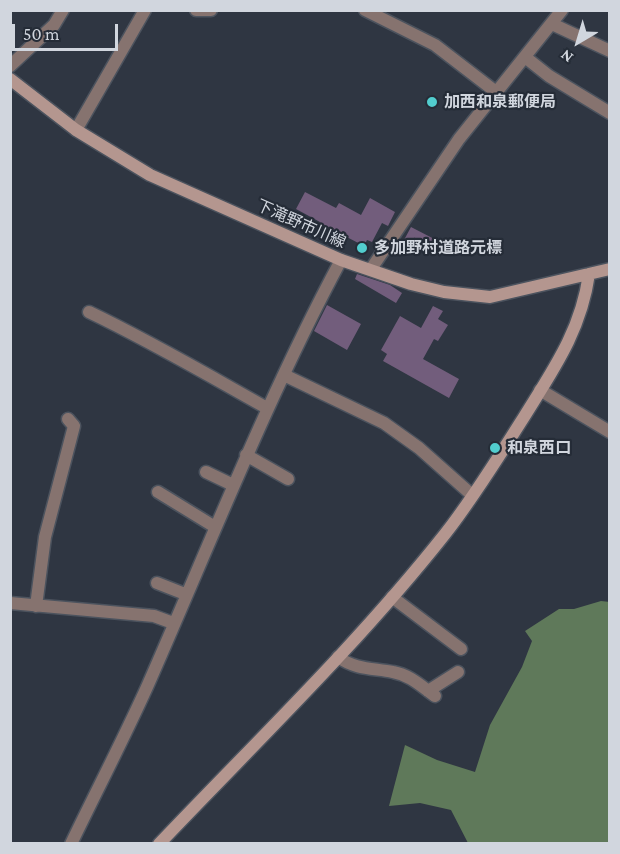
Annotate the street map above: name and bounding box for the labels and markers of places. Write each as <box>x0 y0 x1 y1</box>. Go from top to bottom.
place label: 加西和泉郵便局 <box>444 92 556 112</box>
marker: 加西和泉郵便局 <box>425 95 439 109</box>
place label: 多加野村道路元標 <box>374 238 502 258</box>
marker: 多加野村道路元標 <box>355 241 369 255</box>
place label: 和泉西口 <box>507 438 571 458</box>
marker: 和泉西口 <box>488 441 502 455</box>

